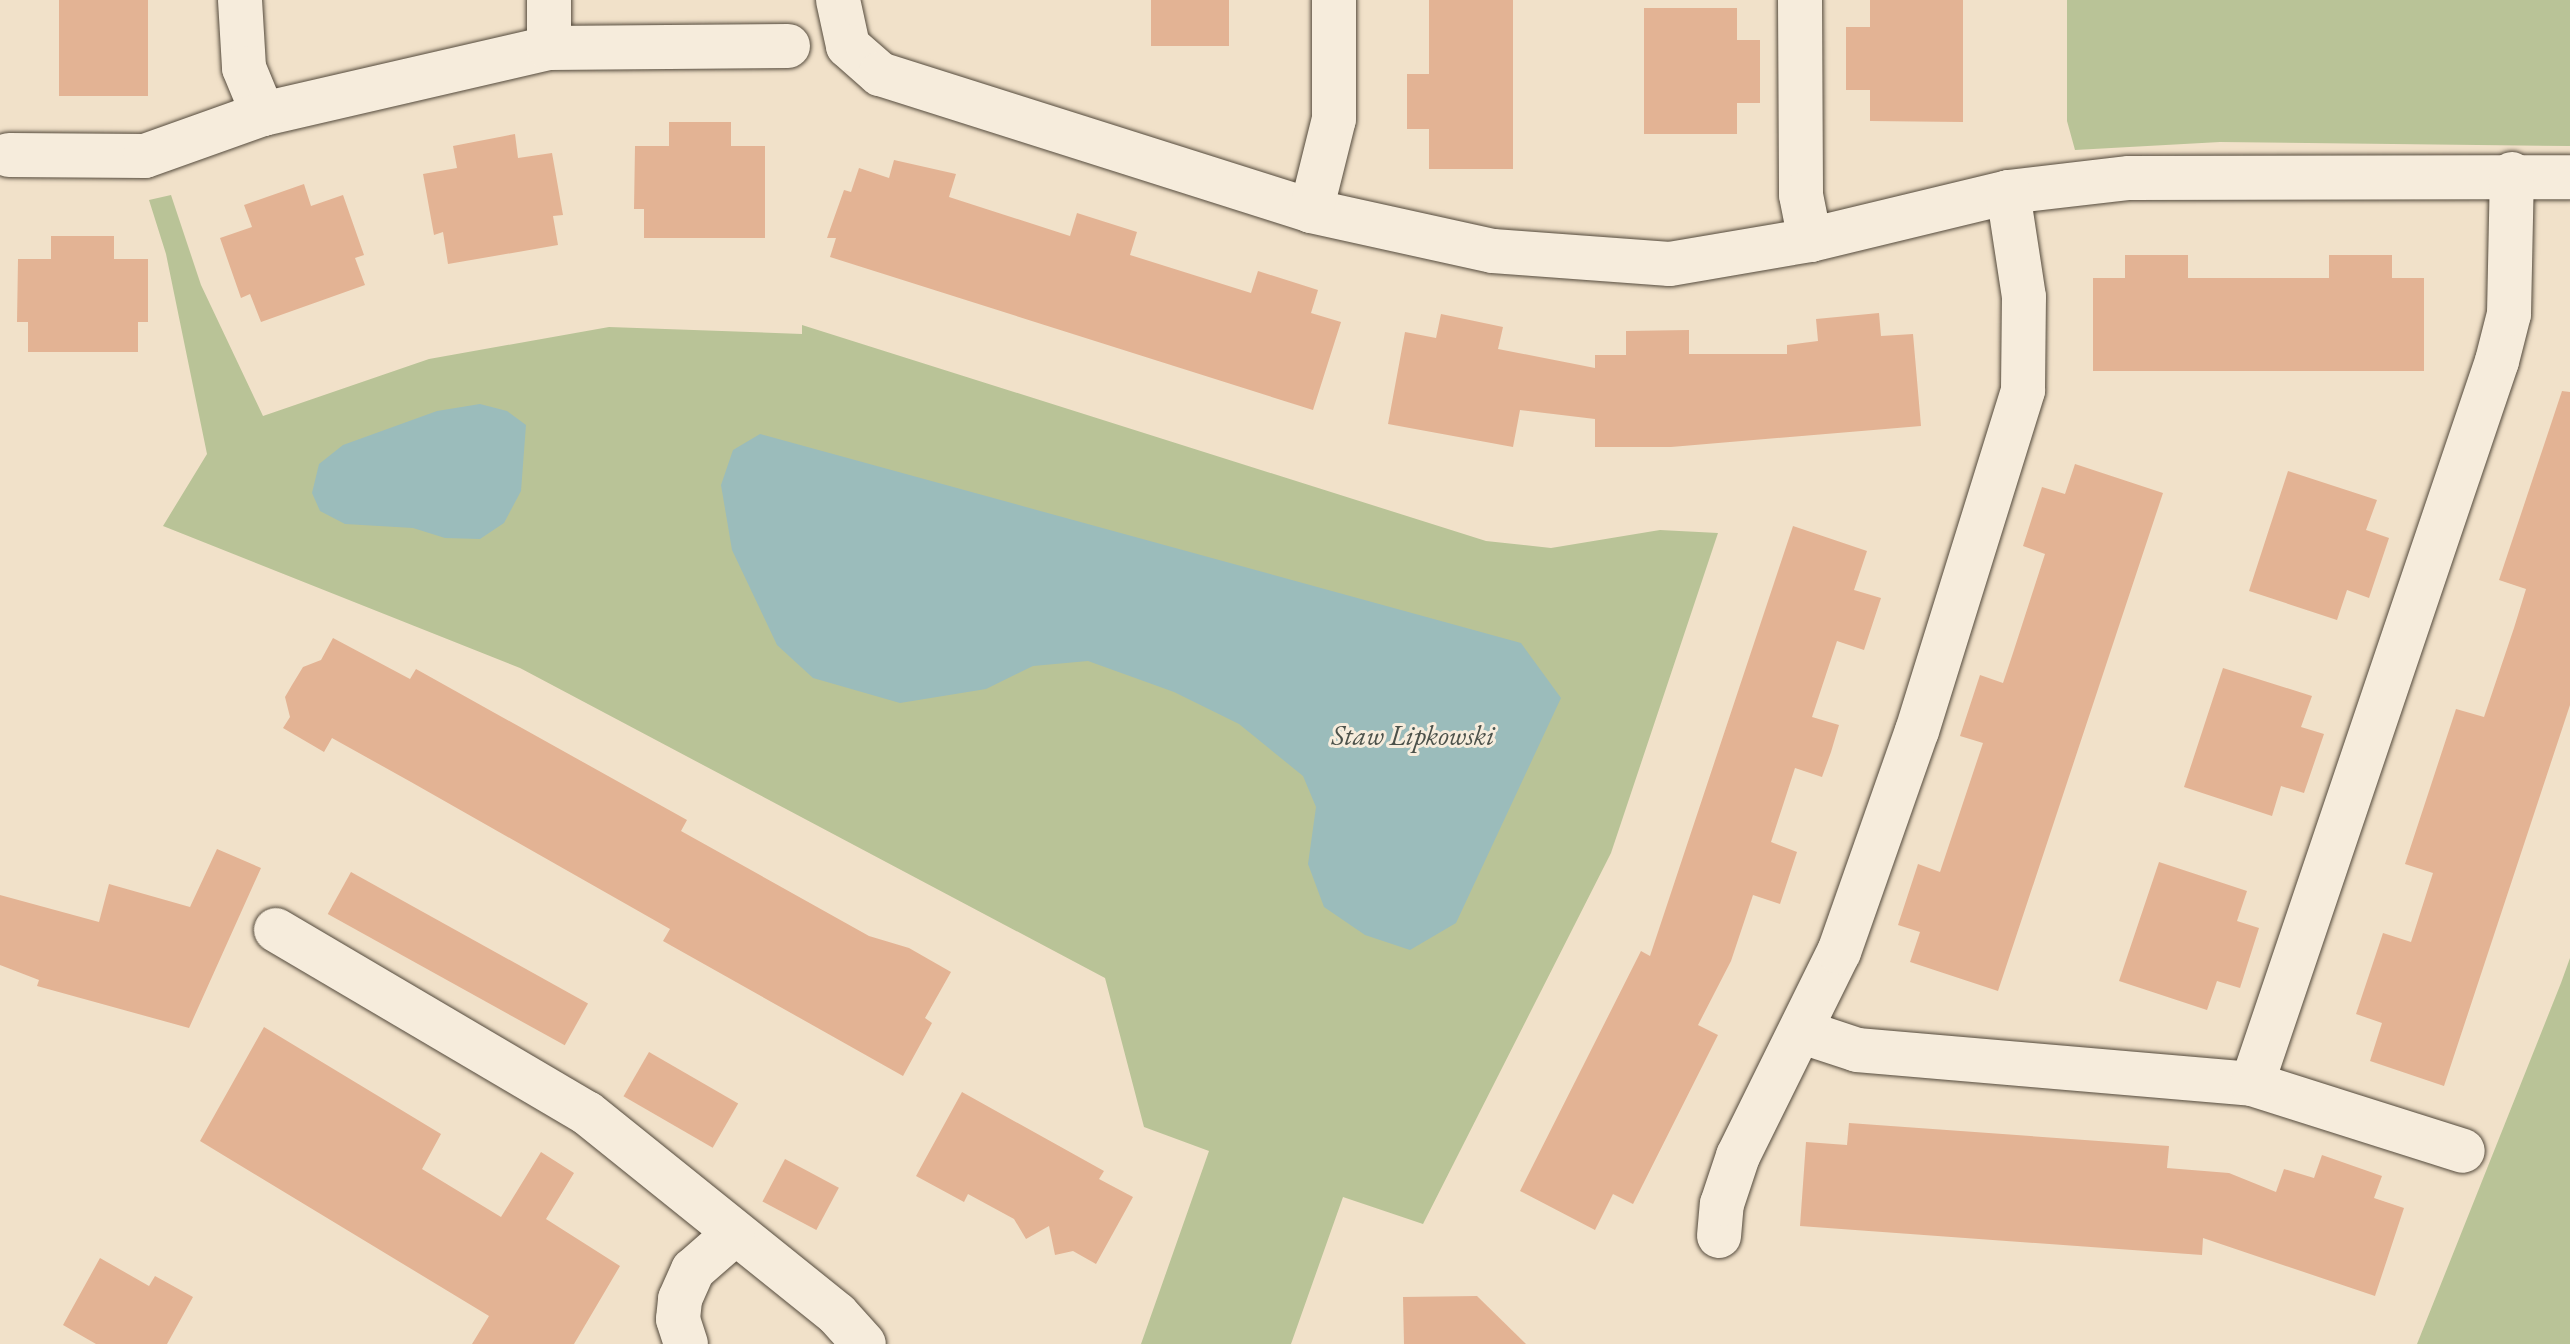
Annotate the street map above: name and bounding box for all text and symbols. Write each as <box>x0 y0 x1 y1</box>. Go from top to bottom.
water label: Staw Lipkowski <box>1331 718 1495 752</box>

